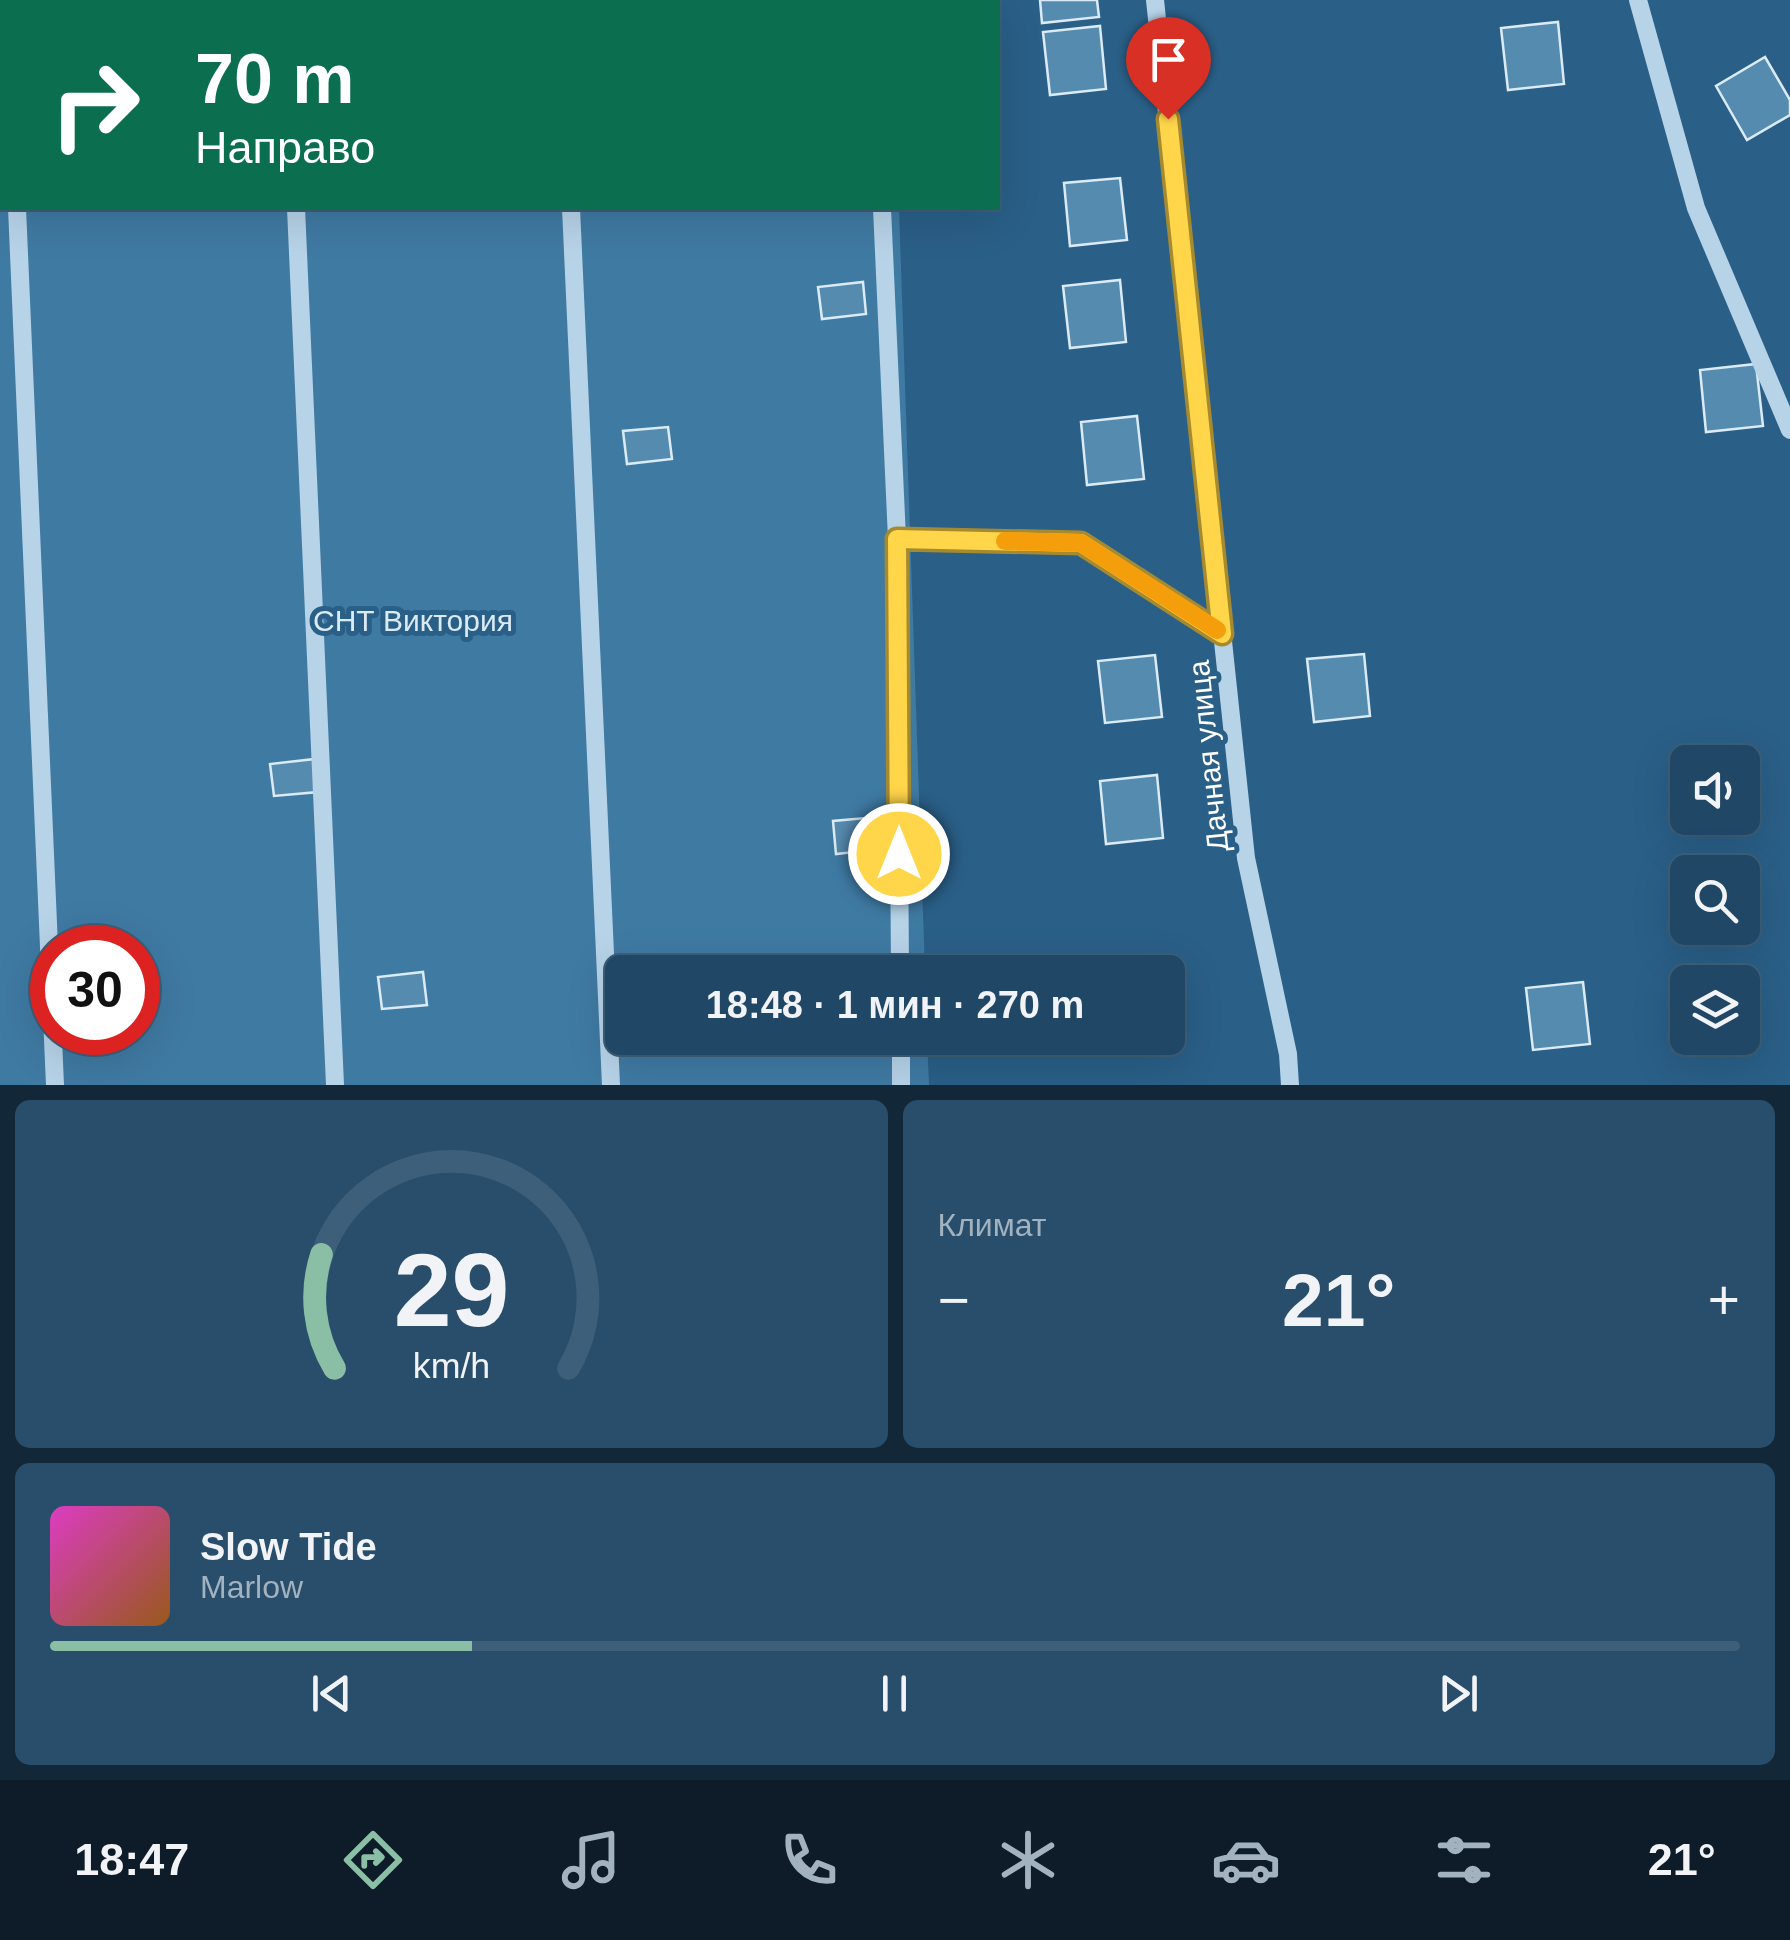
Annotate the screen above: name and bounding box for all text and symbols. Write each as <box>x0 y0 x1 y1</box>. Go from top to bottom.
pin <box>1126 17 1211 120</box>
icon: arrive <box>1141 32 1196 87</box>
icon: right <box>30 40 160 170</box>
text: 70 m <box>195 40 355 118</box>
text: Направо <box>195 122 375 173</box>
park label: СНТ Виктория <box>313 604 513 637</box>
street label: Дачная улица <box>1182 658 1234 853</box>
map controls <box>1670 745 1760 1055</box>
button: sound <box>1670 745 1760 835</box>
position arrow <box>847 802 951 906</box>
button: search <box>1670 855 1760 945</box>
speed limit sign: 30 <box>30 925 160 1055</box>
button: layers <box>1670 965 1760 1055</box>
text: 18:48 · 1 мин · 270 m <box>706 984 1084 1026</box>
text: Климат <box>938 1207 1046 1243</box>
text: 29 <box>393 1232 509 1348</box>
text: 21° <box>1282 1258 1395 1342</box>
text: − <box>938 1269 970 1331</box>
text: + <box>1708 1269 1740 1331</box>
text: km/h <box>413 1346 490 1386</box>
text: Slow Tide <box>200 1526 377 1568</box>
text: Marlow <box>200 1569 303 1605</box>
icon: previous <box>304 1666 359 1721</box>
icon: pause <box>867 1666 922 1721</box>
icon: next <box>1431 1666 1486 1721</box>
icon: directions <box>338 1825 408 1895</box>
icon: music <box>556 1825 626 1895</box>
icon: phone <box>774 1825 844 1895</box>
icon: climate <box>993 1825 1063 1895</box>
icon: car <box>1211 1825 1281 1895</box>
icon: filters <box>1429 1825 1499 1895</box>
text: 18:47 <box>74 1834 189 1885</box>
text: 21° <box>1648 1834 1716 1885</box>

